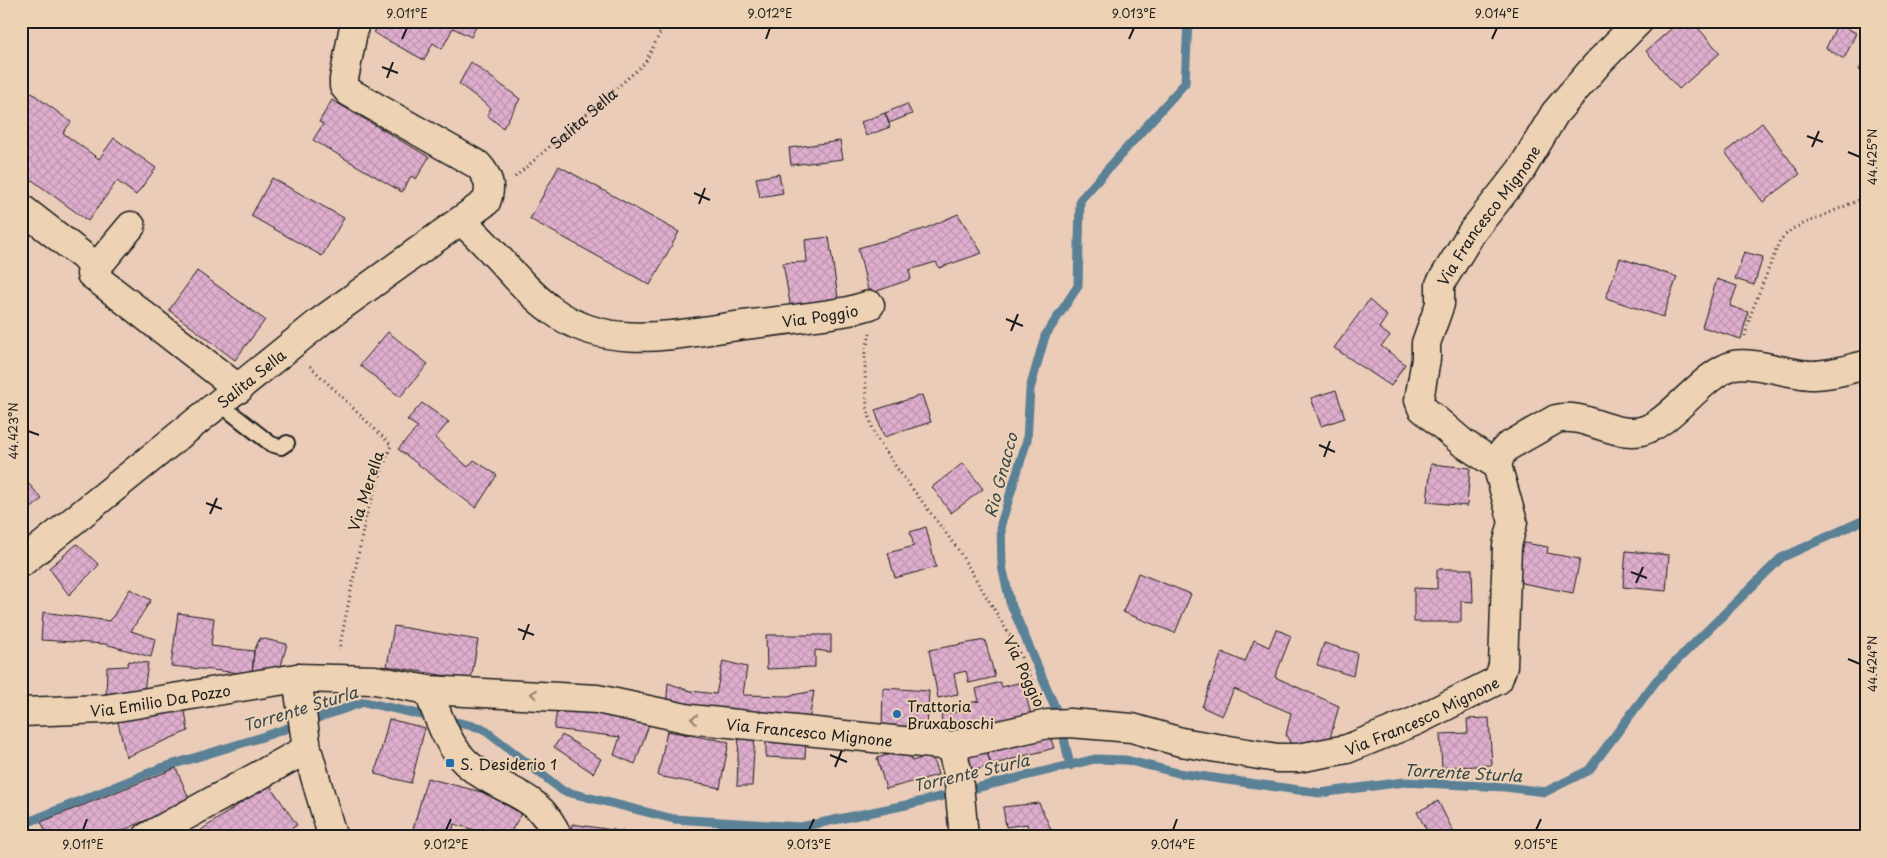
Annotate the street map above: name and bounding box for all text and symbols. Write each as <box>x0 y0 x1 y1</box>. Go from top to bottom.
text: 9.011°E <box>386 4 428 22</box>
text: 9.012°E <box>748 4 792 22</box>
text: 9.013°E <box>1112 4 1156 22</box>
text: 9.014°E <box>1475 4 1519 22</box>
street label: Salita Sella <box>544 81 622 154</box>
text: 44.425°N <box>1863 129 1881 185</box>
street label: Via Francesco Mignone <box>1430 140 1545 290</box>
street label: Via Poggio <box>780 298 861 332</box>
street label: Salita Sella <box>211 342 291 413</box>
text: 44.423°N <box>4 402 22 460</box>
water label: Rio Gnacco <box>977 429 1023 520</box>
street label: Via Merella <box>341 447 389 534</box>
street label: Via Poggio <box>998 632 1052 710</box>
text: 44.424°N <box>1863 636 1881 692</box>
street label: Via Francesco Mignone <box>1341 670 1503 760</box>
street label: Via Emilio Da Pozzo <box>90 677 232 721</box>
water label: Torrente Sturla <box>240 679 361 737</box>
one-way arrow <box>530 689 538 700</box>
place label: Trattoria Bruxaboschi <box>907 694 994 734</box>
marker: Trattoria Bruxaboschi <box>891 708 903 720</box>
street label: Via Francesco Mignone <box>725 711 894 751</box>
one-way arrow <box>690 714 698 725</box>
water label: Torrente Sturla <box>911 747 1032 797</box>
place label: S. Desiderio 1 <box>460 752 557 775</box>
marker: S. Desiderio 1 <box>444 757 456 769</box>
water label: Torrente Sturla <box>1403 757 1524 787</box>
text: 9.011°E <box>62 835 104 853</box>
text: 9.012°E <box>424 835 468 853</box>
text: 9.013°E <box>787 835 831 853</box>
text: 9.014°E <box>1151 835 1195 853</box>
text: 9.015°E <box>1514 835 1558 853</box>

